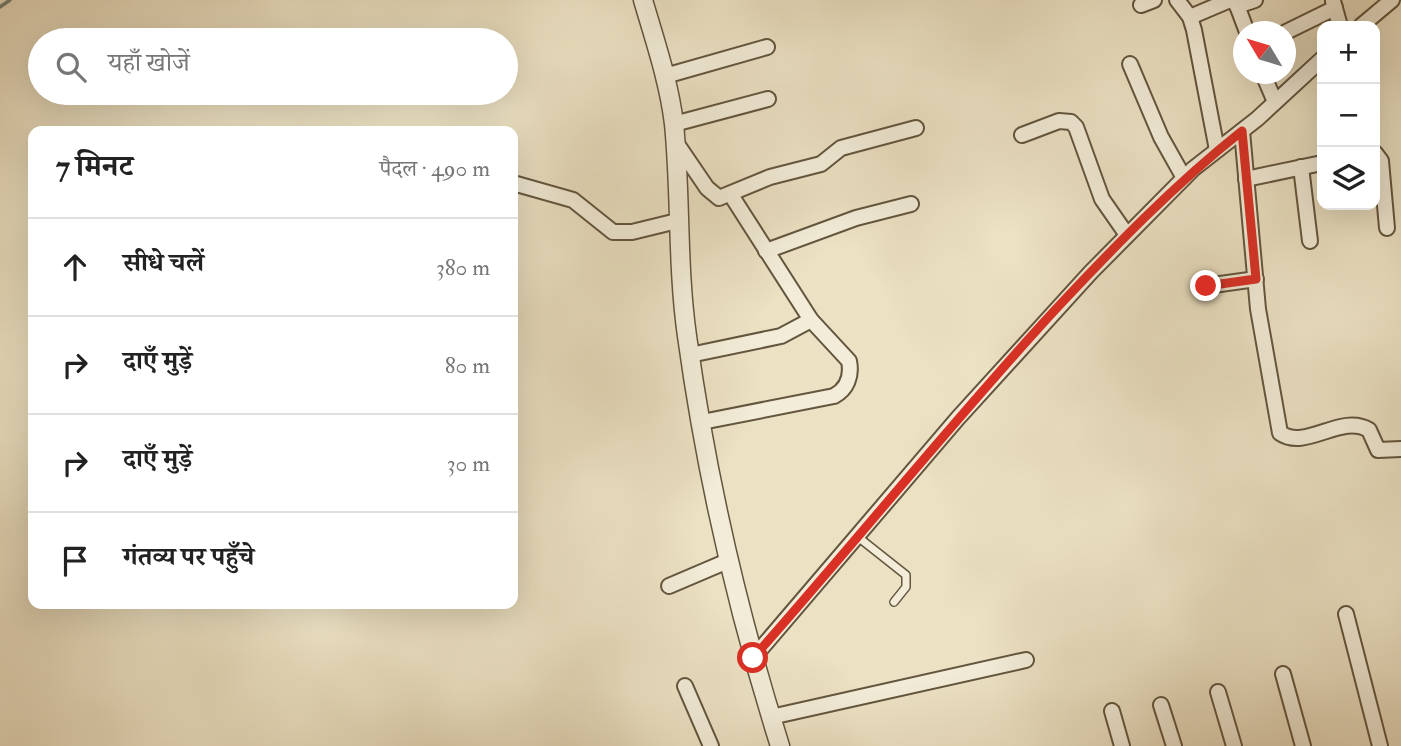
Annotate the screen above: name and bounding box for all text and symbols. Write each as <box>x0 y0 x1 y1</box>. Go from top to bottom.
north arrow <box>1233 21 1296 84</box>
map controls <box>1317 21 1380 210</box>
button: + <box>1317 21 1380 84</box>
search box <box>28 28 518 105</box>
text: यहाँ खोजें <box>108 47 190 79</box>
icon: search <box>52 48 90 86</box>
button: − <box>1317 84 1380 147</box>
button: layers <box>1317 147 1380 210</box>
text: 7 मिनट <box>56 148 133 185</box>
text: पैदल · 490 m <box>380 154 490 183</box>
text: सीधे चलें <box>123 247 204 279</box>
icon: ahead <box>56 248 94 286</box>
text: 380 m <box>436 253 490 282</box>
route end <box>1190 270 1221 301</box>
text: दाएँ मुड़ें <box>123 345 192 377</box>
icon: right <box>56 346 94 384</box>
text: 80 m <box>445 351 490 380</box>
text: दाएँ मुड़ें <box>123 443 192 475</box>
icon: right <box>56 444 94 482</box>
text: 30 m <box>447 449 490 478</box>
text: गंतव्य पर पहुँचे <box>123 541 254 573</box>
icon: arrive <box>56 542 94 580</box>
route start <box>737 642 768 673</box>

